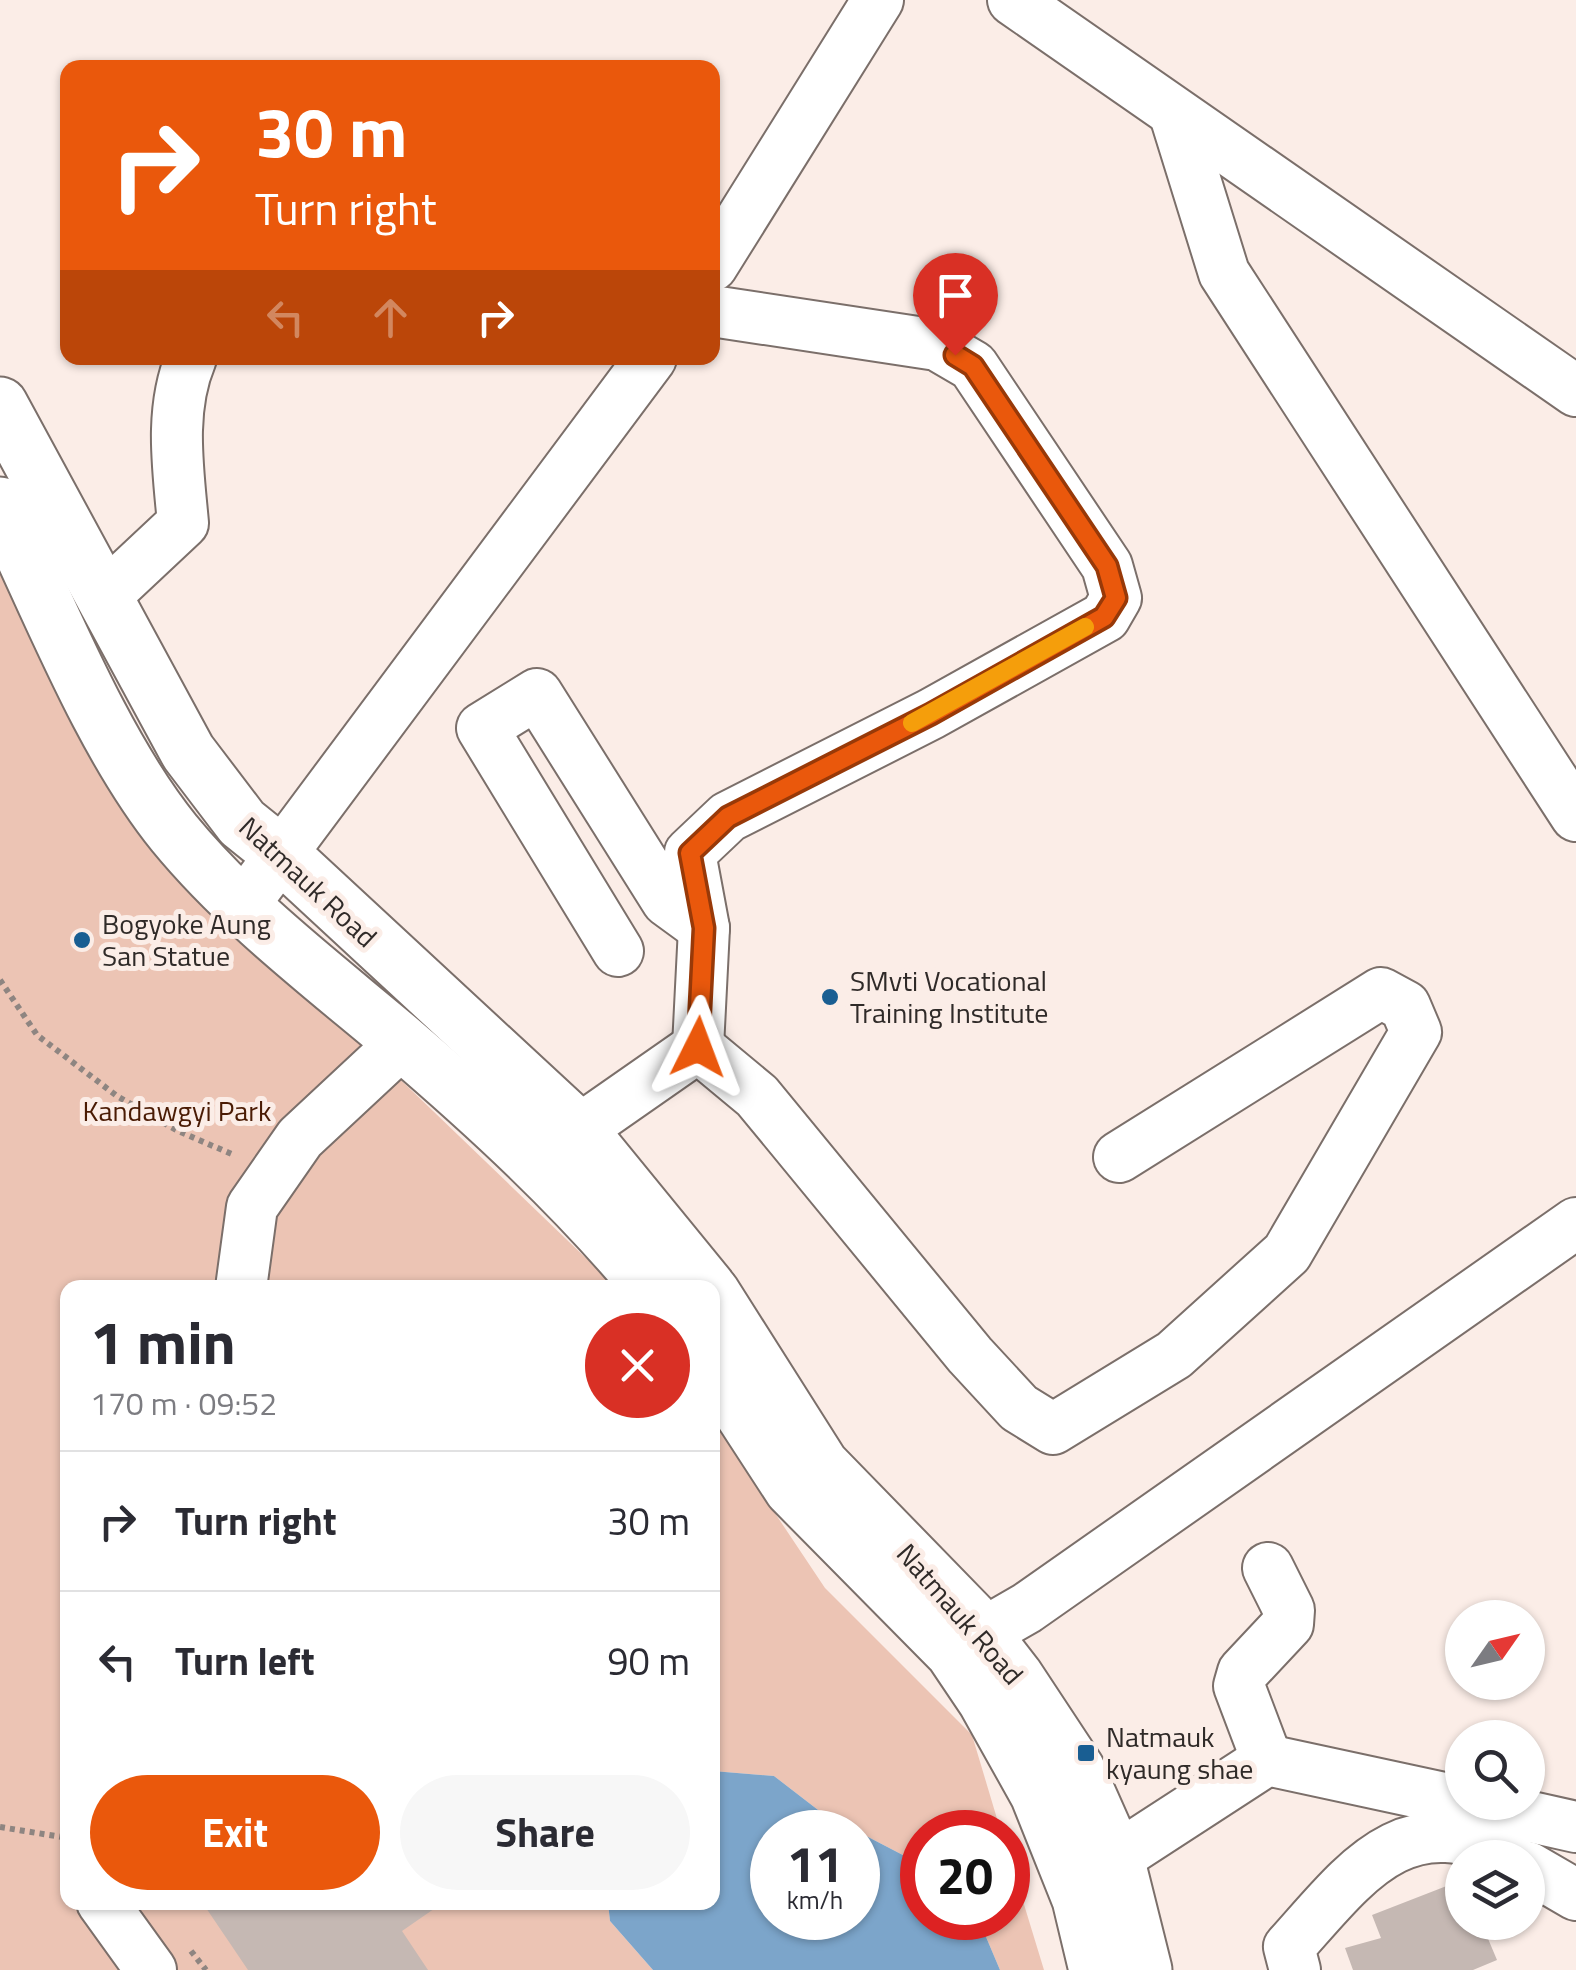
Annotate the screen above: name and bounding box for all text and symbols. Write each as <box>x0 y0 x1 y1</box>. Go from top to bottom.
text: 30 m <box>255 78 408 184</box>
icon: right <box>90 100 220 230</box>
text: Turn right <box>255 174 437 242</box>
pin <box>913 253 998 356</box>
icon: arrive <box>928 268 983 323</box>
icon: left <box>258 290 313 345</box>
icon: ahead <box>363 290 418 345</box>
icon: right <box>468 290 523 345</box>
street label: Natmauk Road <box>230 806 387 957</box>
place label: Bogyoke Aung San Statue <box>102 902 271 977</box>
marker: Bogyoke Aung San Statue <box>71 929 93 951</box>
place label: SMvti Vocational Training Institute <box>850 959 1049 1034</box>
marker: SMvti Vocational Training Institute <box>819 986 841 1008</box>
position arrow <box>646 995 750 1099</box>
park label: Kandawgyi Park <box>83 1089 271 1132</box>
text: 1 min <box>90 1296 236 1387</box>
button: close <box>585 1313 690 1418</box>
text: 170 m · 09:52 <box>90 1379 277 1427</box>
text: Turn right <box>175 1492 337 1550</box>
text: 30 m <box>607 1492 690 1550</box>
icon: right <box>90 1494 145 1549</box>
street label: Natmauk Road <box>887 1533 1034 1694</box>
north arrow <box>1445 1600 1545 1700</box>
map controls <box>1445 1600 1545 1940</box>
text: Turn left <box>175 1632 315 1690</box>
text: 90 m <box>607 1632 690 1690</box>
icon: left <box>90 1634 145 1689</box>
place label: Natmauk kyaung shae <box>1106 1715 1253 1790</box>
button: search <box>1445 1720 1545 1820</box>
marker: Natmauk kyaung shae <box>1075 1742 1097 1764</box>
button: Exit <box>90 1775 380 1890</box>
button: Share <box>400 1775 690 1890</box>
speed limit sign: 20 <box>900 1810 1030 1940</box>
text: 11 <box>787 1825 843 1901</box>
button: layers <box>1445 1840 1545 1940</box>
text: km/h <box>787 1881 843 1919</box>

